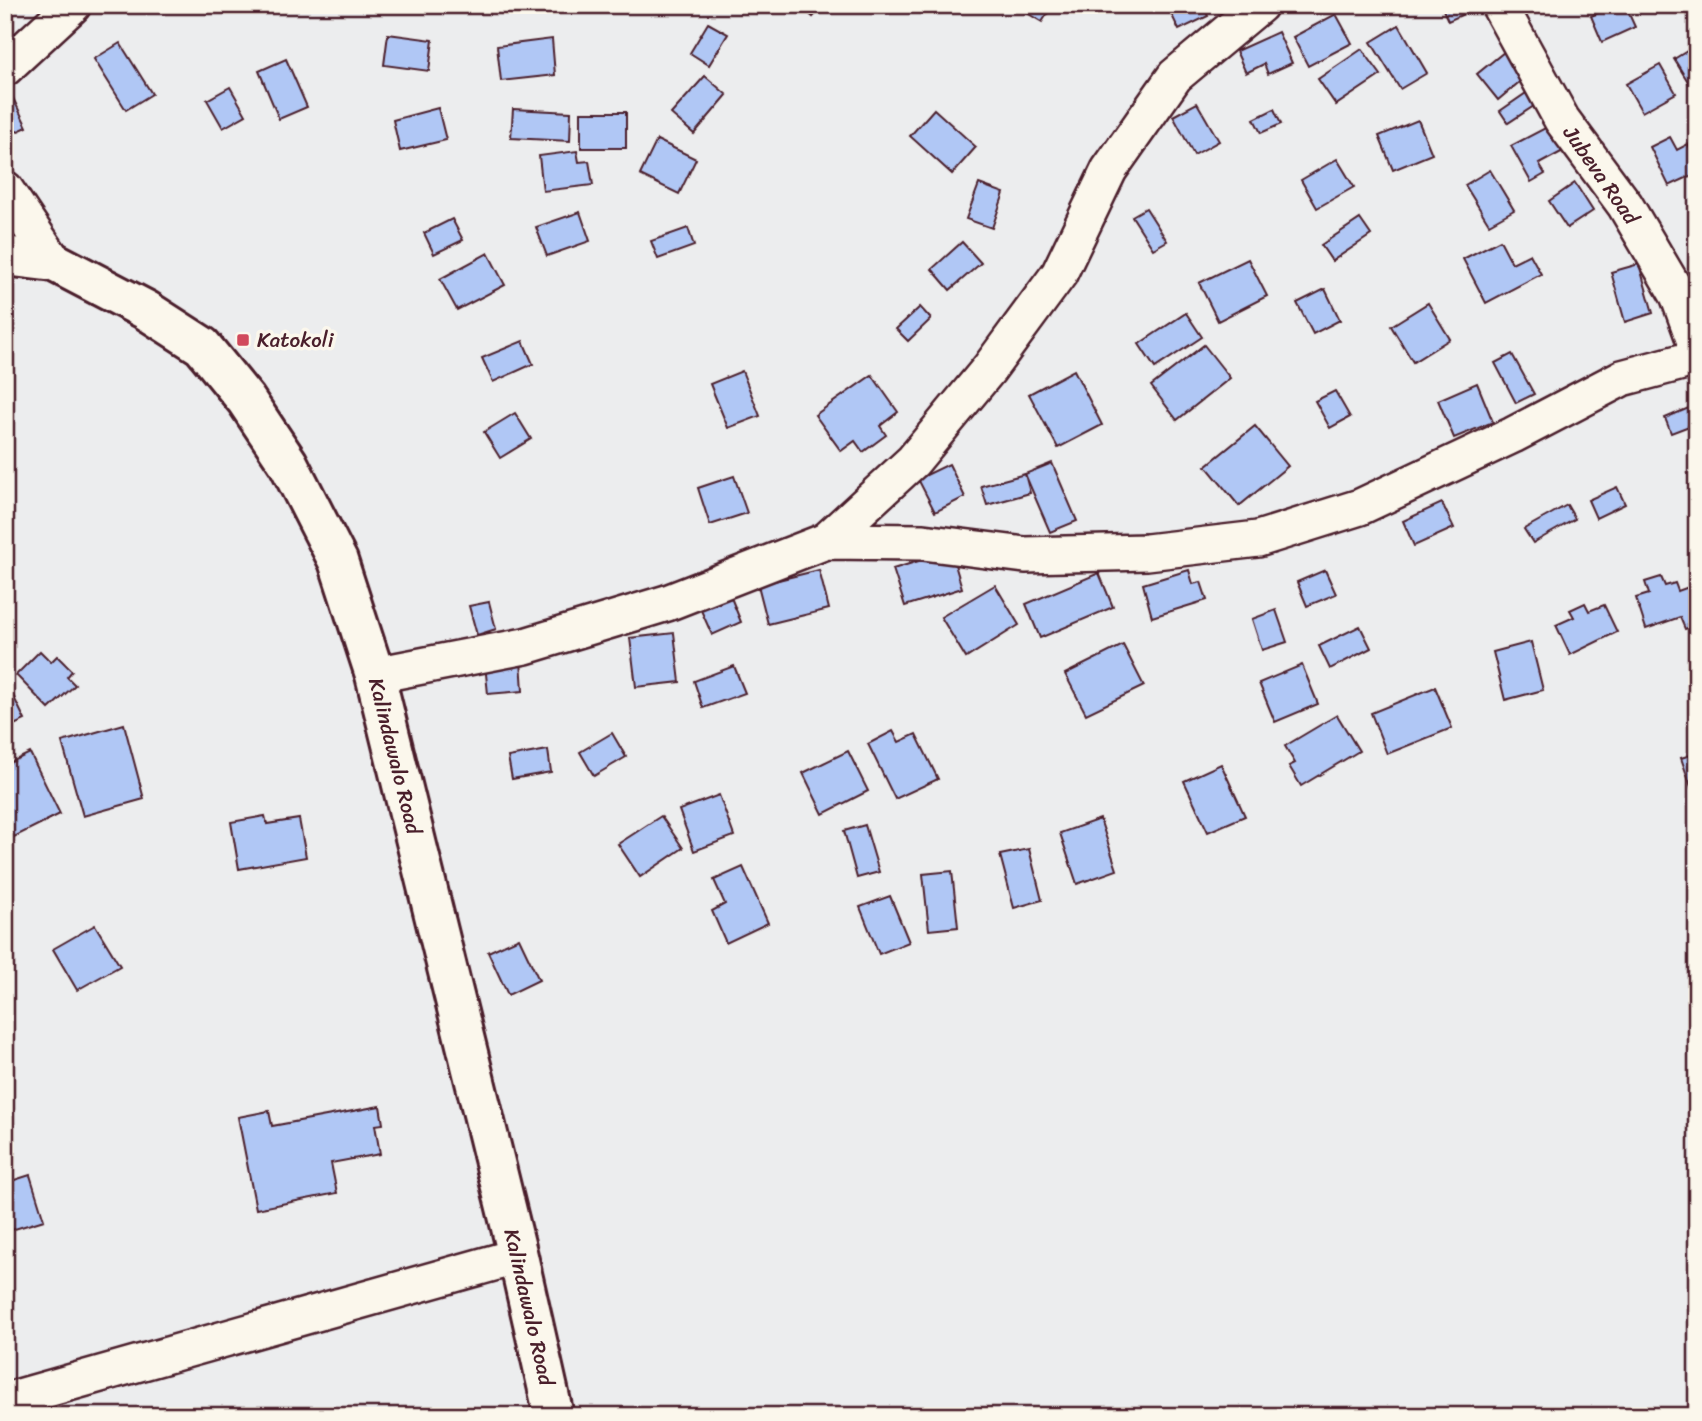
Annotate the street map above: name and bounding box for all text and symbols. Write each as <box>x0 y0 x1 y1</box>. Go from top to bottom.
street label: Jubeva Road <box>1552 117 1650 234</box>
place label: Katokoli <box>257 321 335 359</box>
marker: Katokoli <box>235 332 251 348</box>
street label: Kalindawalo Road <box>357 674 433 840</box>
street label: Kalindawalo Road <box>492 1225 566 1391</box>

